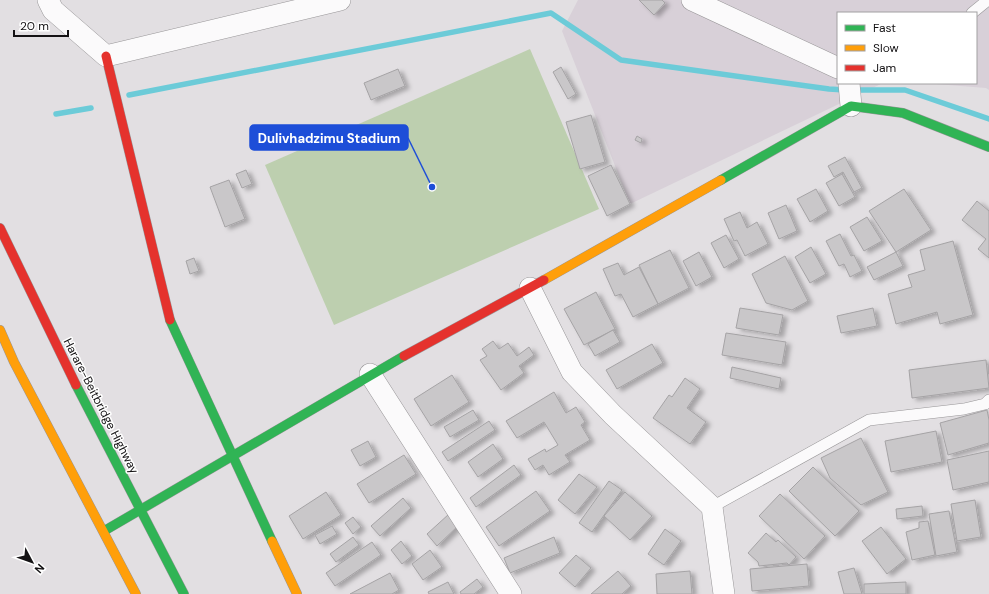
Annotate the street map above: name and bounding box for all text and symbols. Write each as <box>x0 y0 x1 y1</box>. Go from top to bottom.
scale bar <box>14 12 68 38</box>
legend <box>837 12 977 84</box>
text: 20 m <box>20 18 49 34</box>
text: Fast <box>873 20 896 36</box>
text: Slow <box>873 40 899 56</box>
text: Jam <box>873 60 896 76</box>
callout: Dulivhadzimu Stadium <box>250 125 408 150</box>
text: Dulivhadzimu Stadium <box>258 130 400 147</box>
street label: Harare-Beitbridge Highway <box>60 335 142 477</box>
north arrow <box>12 542 52 582</box>
text: N <box>32 561 47 576</box>

